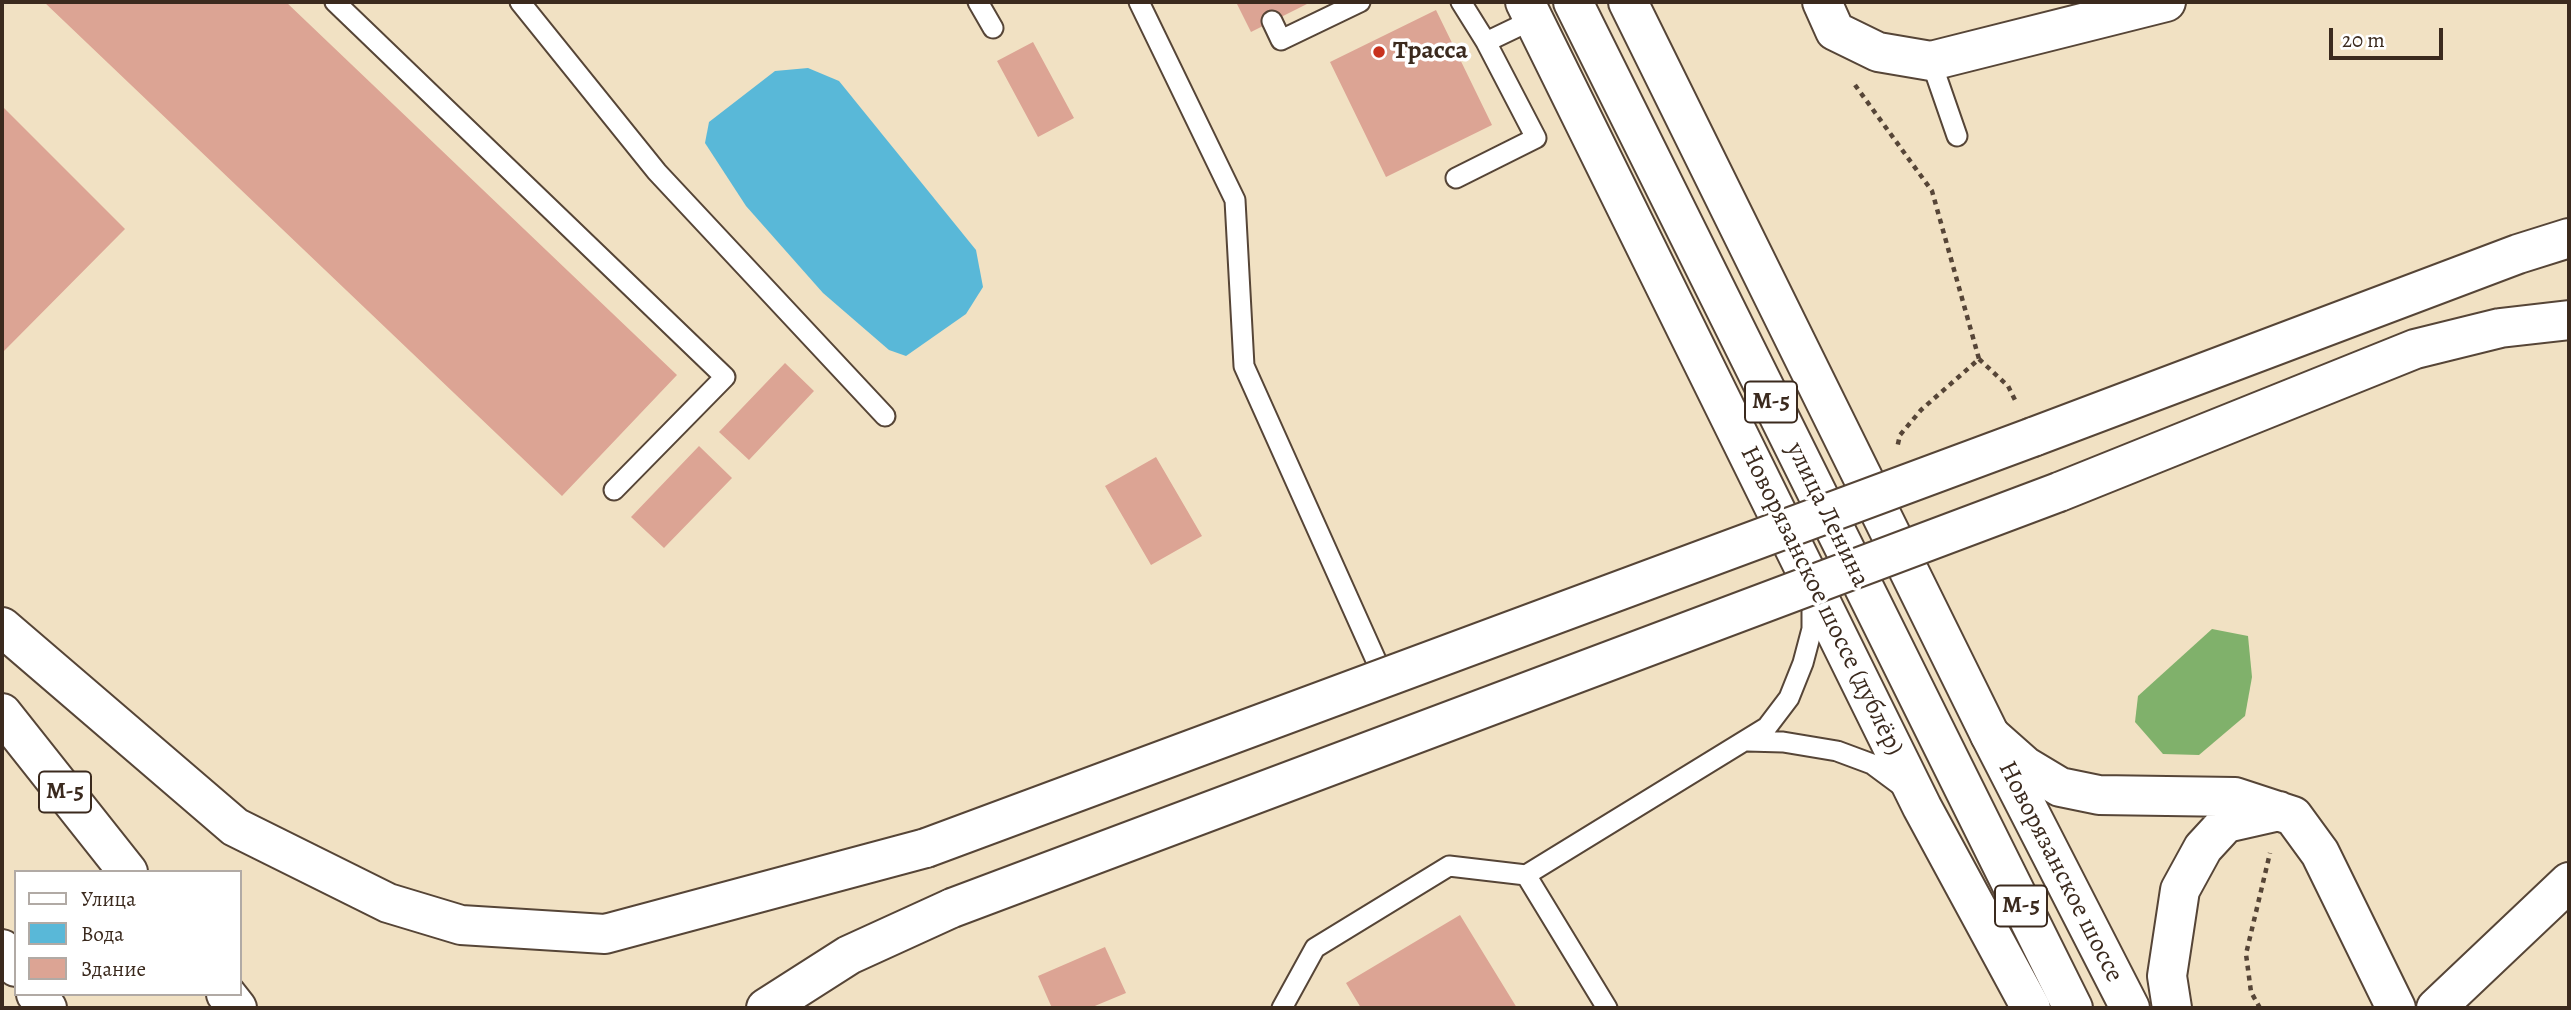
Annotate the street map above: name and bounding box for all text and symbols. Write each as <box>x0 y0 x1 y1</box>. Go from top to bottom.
scale bar <box>2333 14 2447 58</box>
text: 20 m <box>2342 26 2385 54</box>
place label: Трасса <box>1393 36 1468 68</box>
marker: Трасса <box>1371 44 1387 60</box>
road number: М-5 <box>1745 382 1797 422</box>
street label: улица Ленина <box>1779 437 1875 593</box>
street label: Новорязанское шоссе (дублёр) <box>1732 441 1910 761</box>
street label: Новорязанское шоссе <box>1991 756 2129 988</box>
road number: М-5 <box>39 772 91 812</box>
legend <box>14 870 242 996</box>
text: Улица <box>81 885 136 913</box>
road number: М-5 <box>1995 885 2047 926</box>
text: Вода <box>81 920 124 948</box>
text: Здание <box>81 955 146 983</box>

